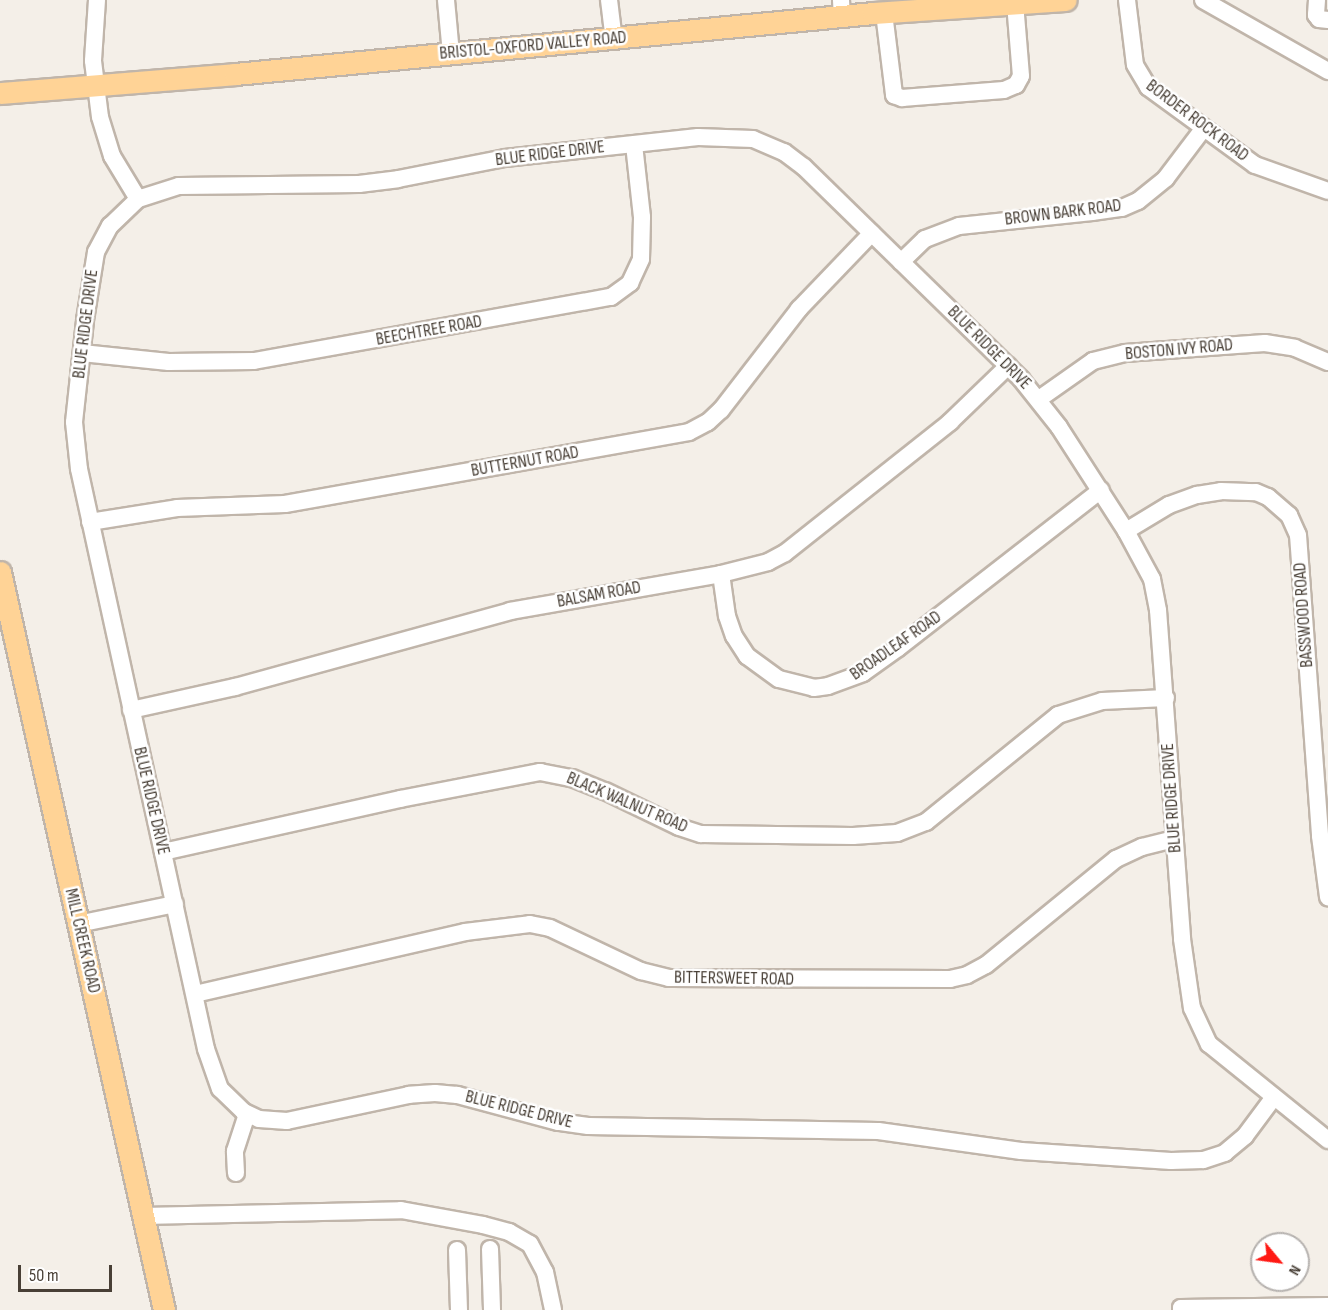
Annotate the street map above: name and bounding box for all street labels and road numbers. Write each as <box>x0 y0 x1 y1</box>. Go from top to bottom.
street label: BRISTOL-OXFORD VALLEY ROAD <box>439 27 627 65</box>
street label: BORDER ROCK ROAD <box>1141 75 1253 167</box>
street label: BLUE RIDGE DRIVE <box>494 137 606 171</box>
street label: BROWN BARK ROAD <box>1003 195 1123 231</box>
street label: BLUE RIDGE DRIVE <box>69 268 103 380</box>
street label: BLUE RIDGE DRIVE <box>942 301 1036 395</box>
street label: BEECHTREE ROAD <box>374 311 484 351</box>
street label: BOSTON IVY ROAD <box>1124 335 1234 365</box>
street label: BUTTERNUT ROAD <box>469 442 581 482</box>
street label: BASSWOOD ROAD <box>1290 562 1318 668</box>
street label: BALSAM ROAD <box>555 577 643 613</box>
street label: BROADLEAF ROAD <box>846 607 946 685</box>
street label: BLUE RIDGE DRIVE <box>1157 742 1187 854</box>
street label: BLUE RIDGE DRIVE <box>128 745 174 857</box>
street label: BLACK WALNUT ROAD <box>563 768 691 838</box>
street label: MILL CREEK ROAD <box>59 886 105 996</box>
street label: BITTERSWEET ROAD <box>674 967 794 991</box>
street label: BLUE RIDGE DRIVE <box>463 1086 575 1134</box>

